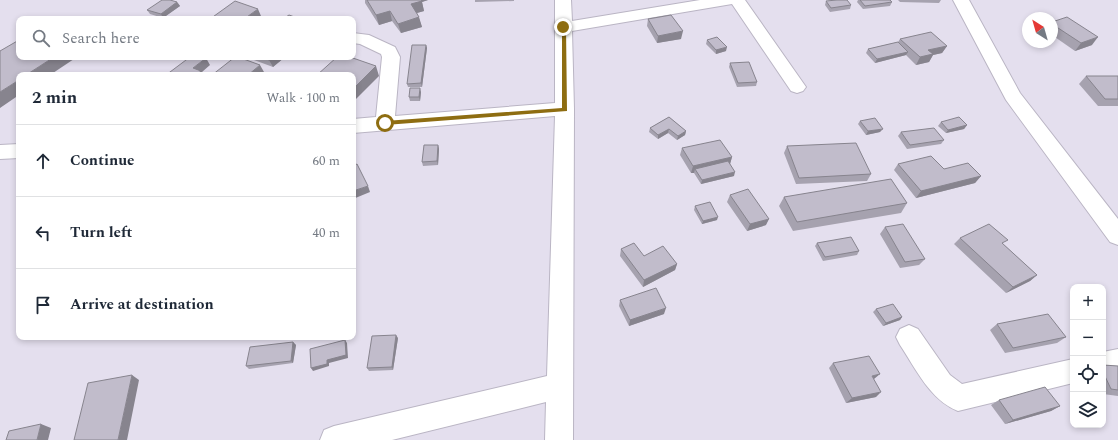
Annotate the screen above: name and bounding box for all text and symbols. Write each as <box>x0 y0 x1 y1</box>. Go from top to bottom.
north arrow <box>1022 12 1058 48</box>
search box <box>16 16 356 60</box>
route end <box>554 18 572 36</box>
icon: search <box>30 27 52 49</box>
text: Search here <box>62 27 140 50</box>
text: 2 min <box>32 85 77 111</box>
text: Walk · 100 m <box>266 88 340 108</box>
route start <box>376 114 394 132</box>
text: Continue <box>70 149 135 172</box>
icon: ahead <box>32 150 54 172</box>
text: 60 m <box>313 151 340 171</box>
text: Turn left <box>70 221 132 244</box>
icon: left <box>32 222 54 244</box>
text: 40 m <box>313 223 340 243</box>
map controls <box>1070 284 1106 428</box>
button: + <box>1070 284 1106 320</box>
text: Arrive at destination <box>70 293 214 316</box>
icon: arrive <box>32 294 54 316</box>
button: − <box>1070 320 1106 356</box>
button: locate <box>1070 356 1106 392</box>
button: layers <box>1070 392 1106 428</box>

